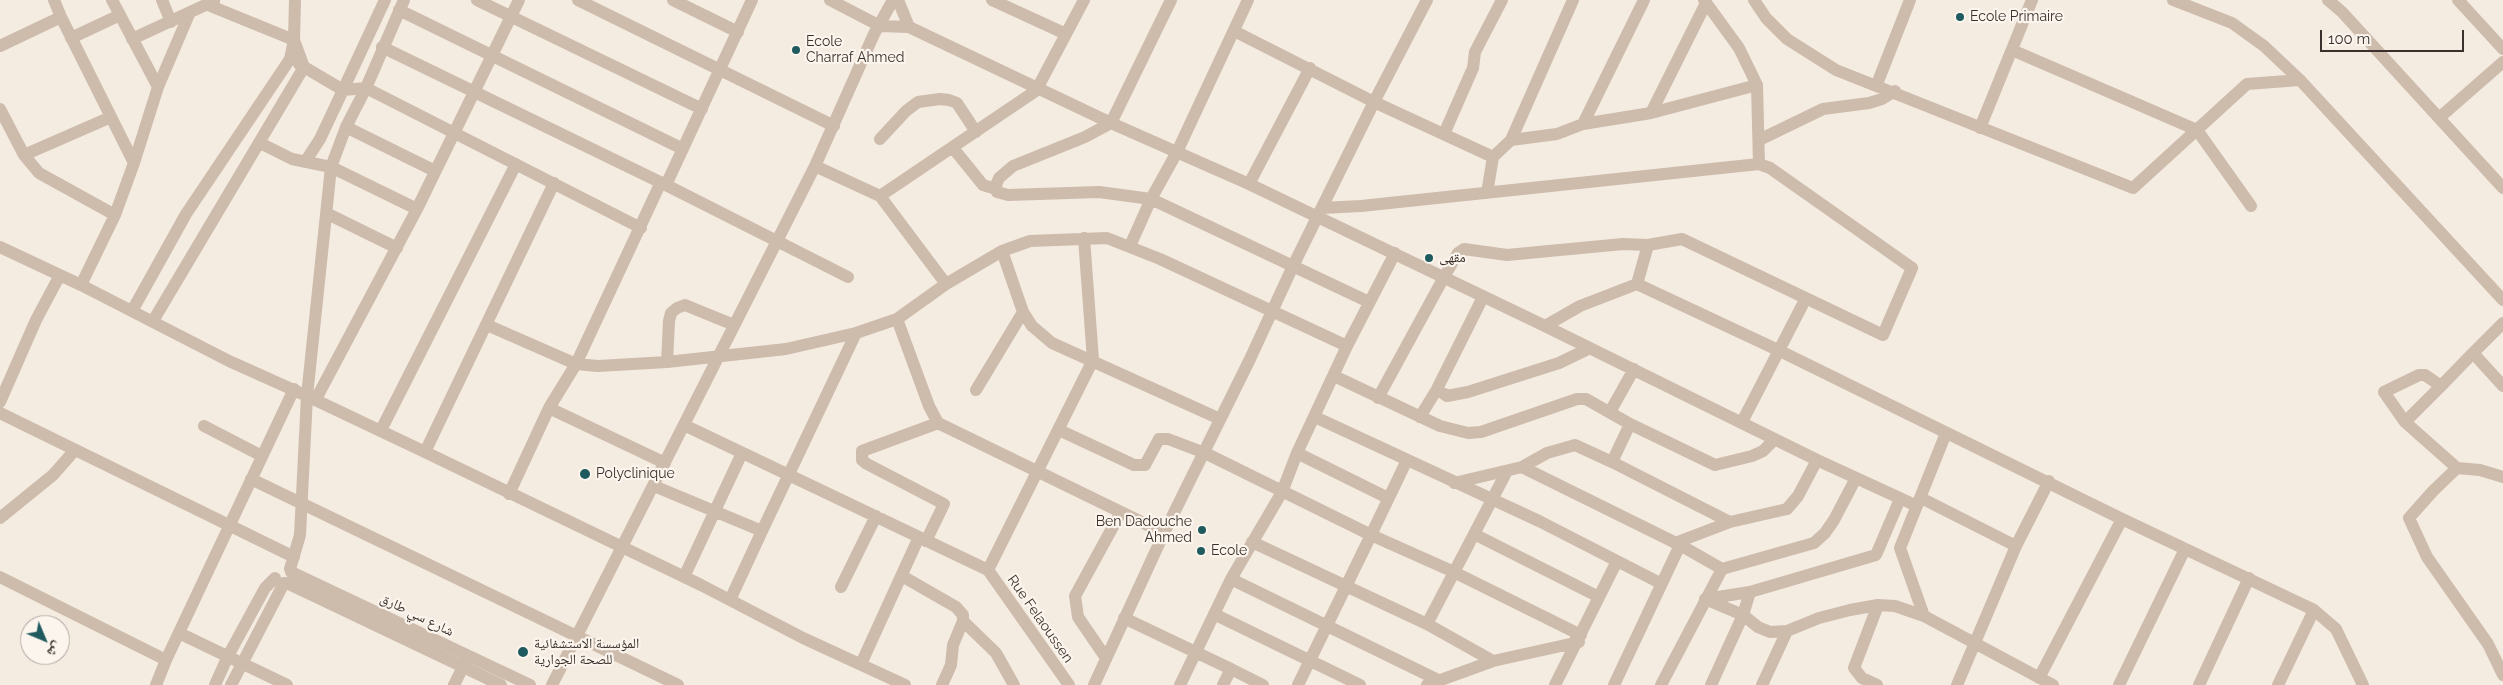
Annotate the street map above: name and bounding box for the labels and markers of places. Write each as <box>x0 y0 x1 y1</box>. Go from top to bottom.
place label: Ecole Primaire <box>1970 9 2063 25</box>
marker: Ecole Primaire <box>1954 11 1966 23</box>
place label: Ecole Charraf Ahmed <box>806 34 904 66</box>
marker: Ecole Charraf Ahmed <box>790 44 802 56</box>
place label: مقهى <box>1439 250 1466 266</box>
marker: مقهى <box>1423 252 1435 264</box>
place label: Polyclinique <box>596 466 675 482</box>
marker: Polyclinique <box>578 467 592 481</box>
place label: Ben Dadouche Ahmed <box>1096 514 1192 546</box>
marker: Ben Dadouche Ahmed <box>1196 524 1208 536</box>
place label: Ecole <box>1211 543 1247 559</box>
marker: Ecole <box>1195 545 1207 557</box>
place label: المؤسسة الاستشفائية للصحة الجوارية <box>534 636 639 669</box>
marker: المؤسسة الاستشفائية للصحة الجوارية <box>516 645 530 659</box>

